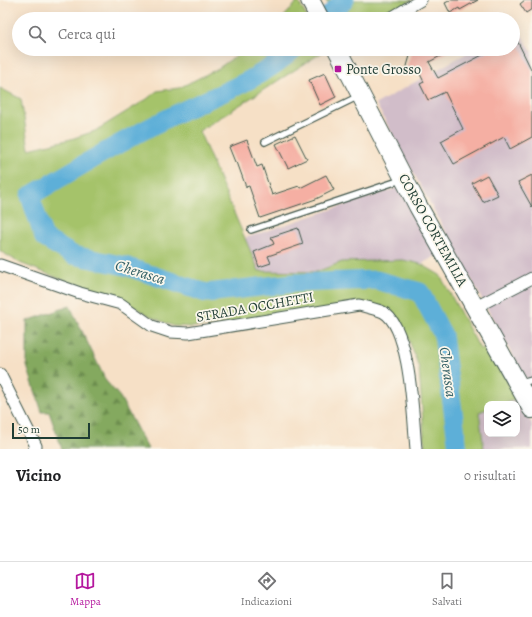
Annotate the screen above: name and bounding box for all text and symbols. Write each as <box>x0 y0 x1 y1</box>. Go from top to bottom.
search box <box>12 12 520 56</box>
icon: search <box>26 23 48 45</box>
text: Cerca qui <box>58 24 116 44</box>
place label: Ponte Grosso <box>346 60 421 79</box>
marker: Ponte Grosso <box>333 64 343 74</box>
street label: CORSO CORTEMILIA <box>394 170 472 291</box>
water label: Cherasca <box>113 255 167 289</box>
street label: STRADA OCCHETTI <box>195 287 315 327</box>
water label: Cherasca <box>435 346 461 399</box>
map controls <box>484 401 520 437</box>
button: layers <box>484 401 520 437</box>
scale bar <box>12 421 90 440</box>
text: 50 m <box>18 422 40 437</box>
text: Vicino <box>16 464 61 487</box>
text: 0 risultati <box>464 467 516 484</box>
tab: Mappa <box>70 570 101 609</box>
tab: Indicazioni <box>241 570 292 609</box>
tab: Salvati <box>432 570 462 609</box>

